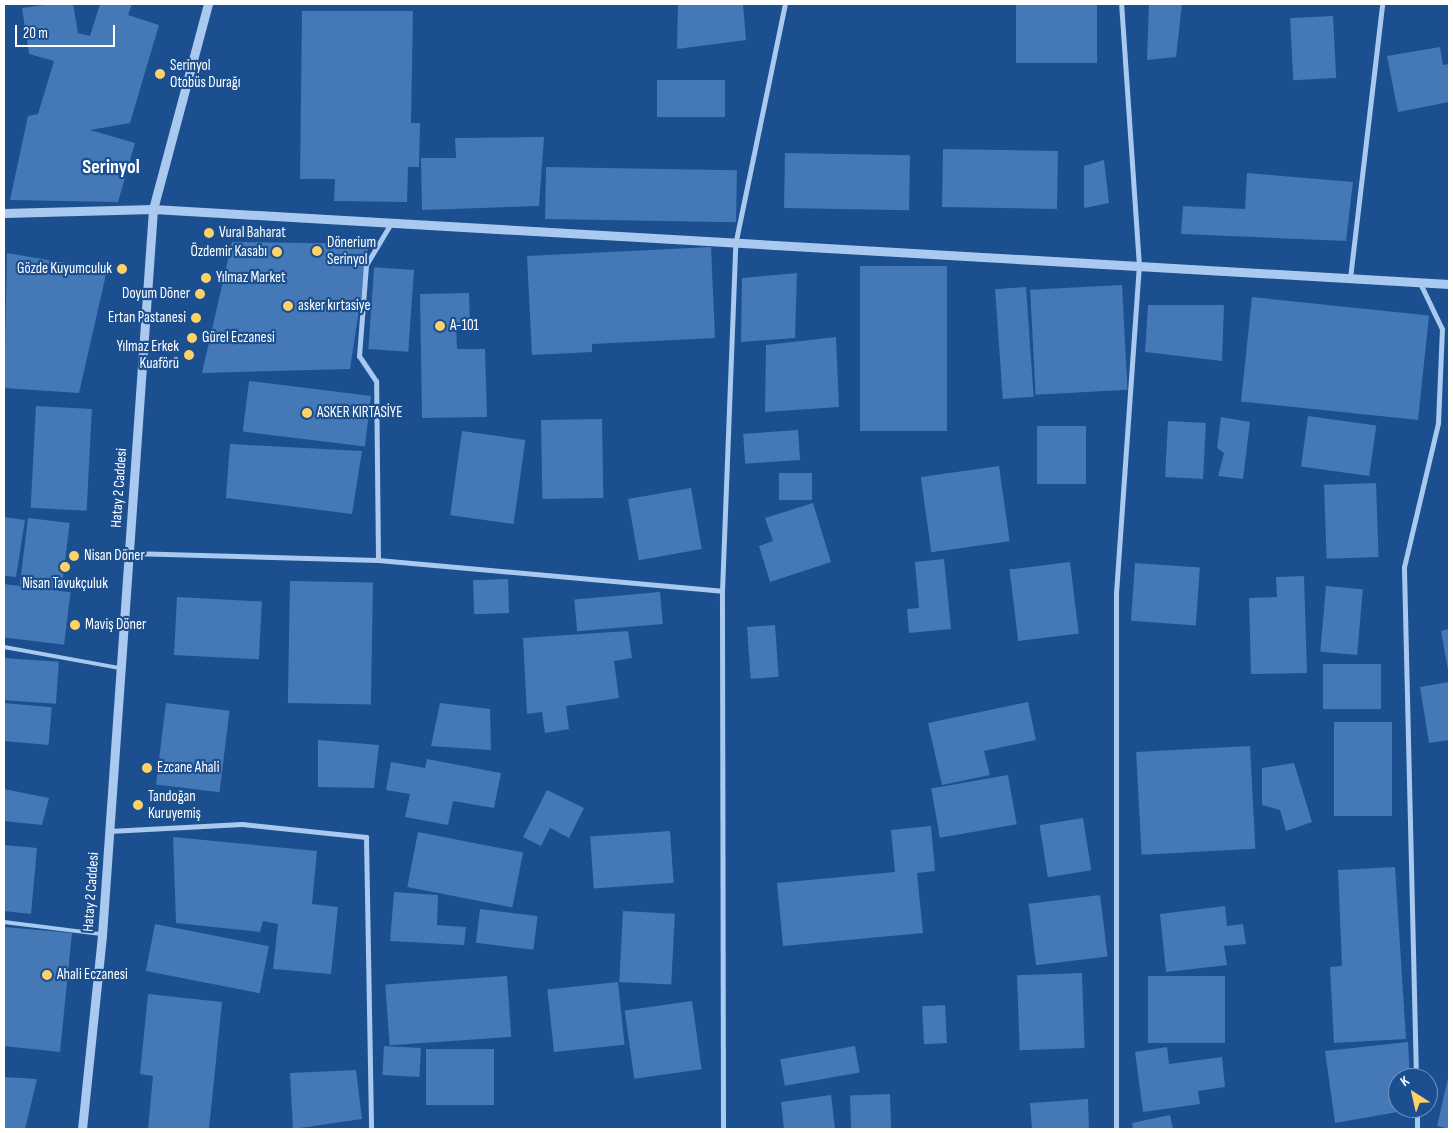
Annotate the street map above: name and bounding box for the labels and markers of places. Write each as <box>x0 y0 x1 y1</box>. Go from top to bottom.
place label: Serinyol Otobüs Durağı <box>170 56 241 91</box>
marker: Serinyol Otobüs Durağı <box>154 68 166 80</box>
place label: Vural Baharat <box>219 224 286 242</box>
marker: Vural Baharat <box>203 227 215 239</box>
place label: Dönerium Serinyol <box>327 233 376 268</box>
place label: Özdemir Kasabı <box>190 243 267 261</box>
marker: Dönerium Serinyol <box>311 245 323 257</box>
marker: Özdemir Kasabı <box>271 246 283 258</box>
place label: Gözde Kuyumculuk <box>17 260 112 278</box>
marker: Gözde Kuyumculuk <box>116 263 128 275</box>
place label: Yılmaz Market <box>216 269 285 287</box>
marker: Yılmaz Market <box>200 272 212 284</box>
place label: Doyum Döner <box>122 285 190 303</box>
marker: Doyum Döner <box>194 288 206 300</box>
place label: asker kırtasiye <box>298 297 371 315</box>
marker: asker kırtasiye <box>282 300 294 312</box>
place label: Ertan Pastanesi <box>108 309 186 327</box>
marker: Ertan Pastanesi <box>190 312 202 324</box>
place label: A-101 <box>450 317 479 335</box>
marker: A-101 <box>434 320 446 332</box>
place label: Gürel Eczanesi <box>202 329 275 347</box>
marker: Gürel Eczanesi <box>186 332 198 344</box>
place label: Yılmaz Erkek Kuaförü <box>117 337 179 372</box>
marker: Yılmaz Erkek Kuaförü <box>183 349 195 361</box>
place label: ASKER KIRTASİYE <box>317 404 402 422</box>
marker: ASKER KIRTASİYE <box>301 407 313 419</box>
place label: Nisan Döner <box>84 547 145 565</box>
marker: Nisan Döner <box>68 550 80 562</box>
marker: Nisan Tavukçuluk <box>59 561 71 573</box>
place label: Nisan Tavukçuluk <box>22 575 108 593</box>
place label: Maviş Döner <box>85 616 146 634</box>
marker: Maviş Döner <box>69 619 81 631</box>
place label: Ezcane Ahali <box>157 759 219 777</box>
marker: Ezcane Ahali <box>141 762 153 774</box>
place label: Tandoğan Kuruyemiş <box>148 787 201 822</box>
marker: Tandoğan Kuruyemiş <box>132 799 144 811</box>
place label: Ahali Eczanesi <box>57 966 128 984</box>
marker: Ahali Eczanesi <box>41 969 53 981</box>

